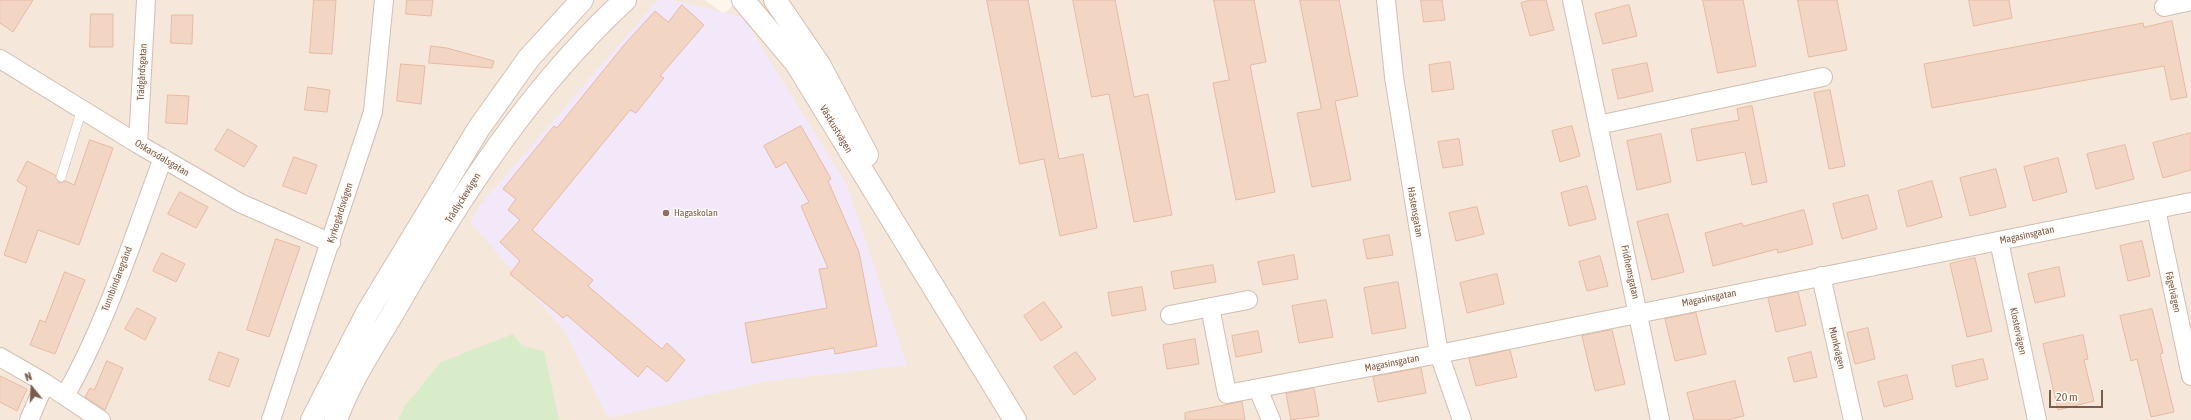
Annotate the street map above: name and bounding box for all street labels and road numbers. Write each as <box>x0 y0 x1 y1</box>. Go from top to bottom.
street label: Trädgårdsgatan <box>135 43 149 101</box>
street label: Västkustvägen <box>817 103 855 155</box>
street label: Oskarsdalsgatan <box>133 137 191 179</box>
street label: Trädlyckevägen <box>443 171 483 225</box>
street label: Kyrkogårdsvägen <box>325 181 355 245</box>
street label: Håstensgatan <box>1405 186 1425 238</box>
street label: Magasinsgatan <box>1999 223 2055 247</box>
street label: Fridhemsgatan <box>1618 244 1642 300</box>
street label: Tunnbindaregränd <box>99 245 135 313</box>
street label: Fågelvägen <box>2163 270 2183 314</box>
street label: Magasinsgatan <box>1681 287 1737 309</box>
street label: Klostervägen <box>2007 306 2029 356</box>
street label: Munkvägen <box>1826 326 1848 370</box>
street label: Magasinsgatan <box>1364 352 1420 374</box>

